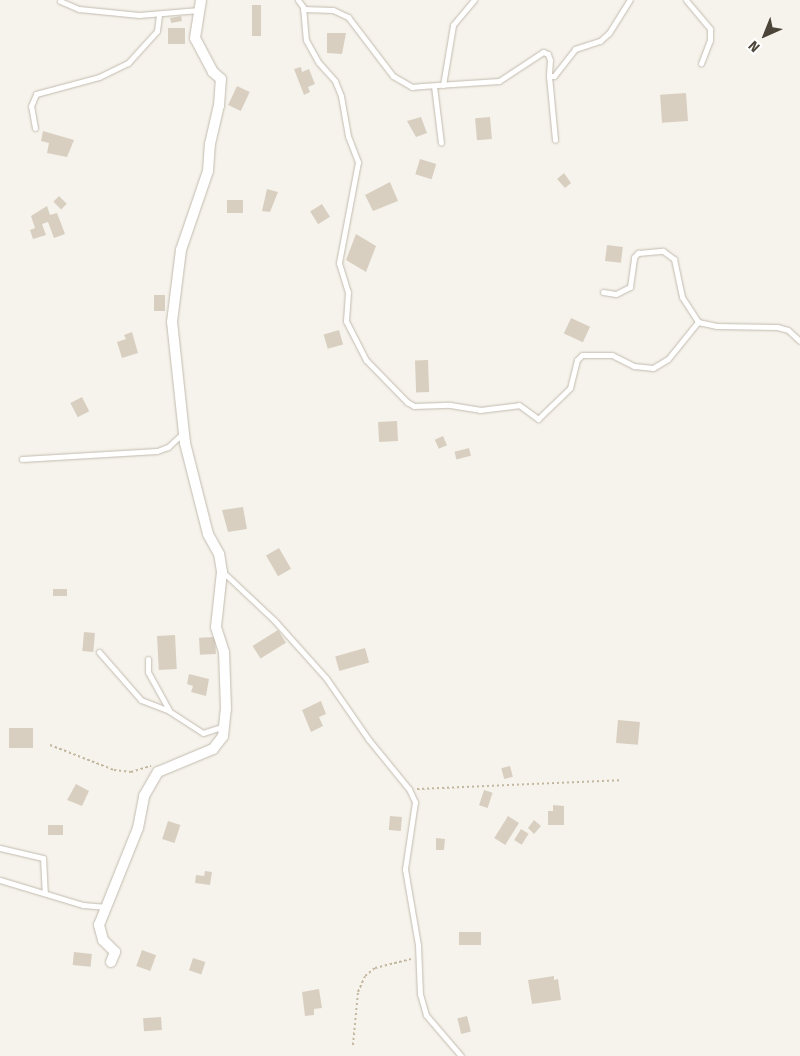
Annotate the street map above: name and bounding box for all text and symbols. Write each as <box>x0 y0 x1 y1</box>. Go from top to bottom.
north arrow <box>740 10 790 60</box>
text: N <box>745 37 763 55</box>

